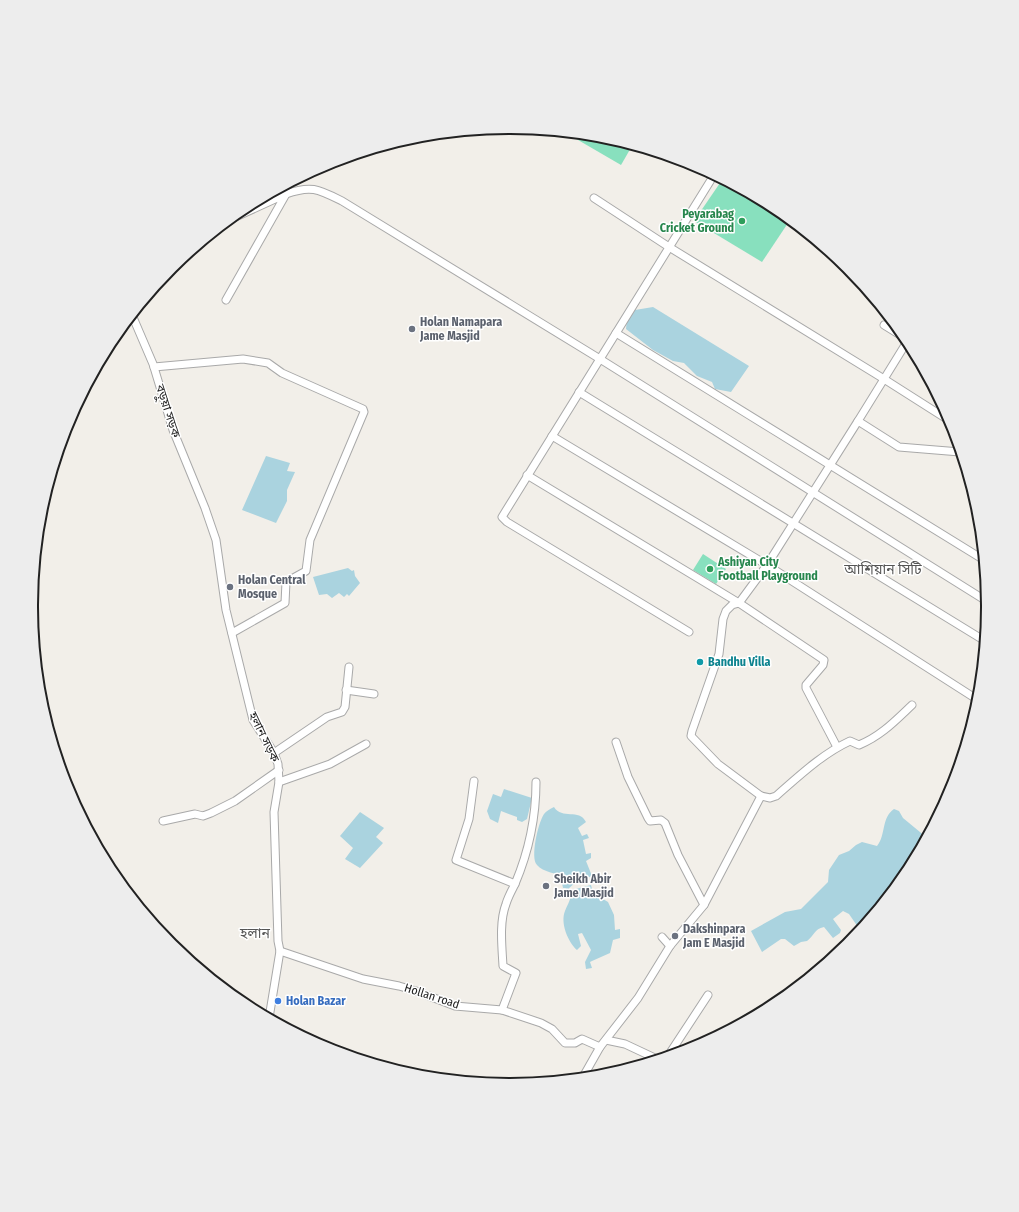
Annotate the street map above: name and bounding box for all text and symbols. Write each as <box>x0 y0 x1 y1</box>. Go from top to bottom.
place label: Peyarabag Cricket Ground <box>660 207 734 235</box>
marker: Peyarabag Cricket Ground <box>737 216 747 226</box>
place label: Holan Namapara Jame Masjid <box>419 315 502 343</box>
marker: Holan Namapara Jame Masjid <box>407 324 417 334</box>
street label: বড়ুয়া সড়ক <box>150 382 183 440</box>
place label: Ashiyan City Football Playground <box>717 555 818 583</box>
district label: আশিয়ান সিটি <box>843 561 922 578</box>
marker: Ashiyan City Football Playground <box>705 564 715 574</box>
place label: Holan Central Mosque <box>238 573 306 601</box>
marker: Holan Central Mosque <box>225 582 235 592</box>
place label: Bandhu Villa <box>708 655 770 669</box>
marker: Bandhu Villa <box>695 657 705 667</box>
street label: হলান সড়ক <box>245 709 282 765</box>
place label: Sheikh Abir Jame Masjid <box>553 872 614 900</box>
marker: Sheikh Abir Jame Masjid <box>541 881 551 891</box>
place label: Dakshinpara Jam E Masjid <box>682 922 745 950</box>
district label: হলান <box>239 925 270 942</box>
marker: Dakshinpara Jam E Masjid <box>670 931 680 941</box>
street label: Hollan road <box>403 980 461 1012</box>
place label: Holan Bazar <box>286 994 346 1008</box>
marker: Holan Bazar <box>273 996 283 1006</box>

